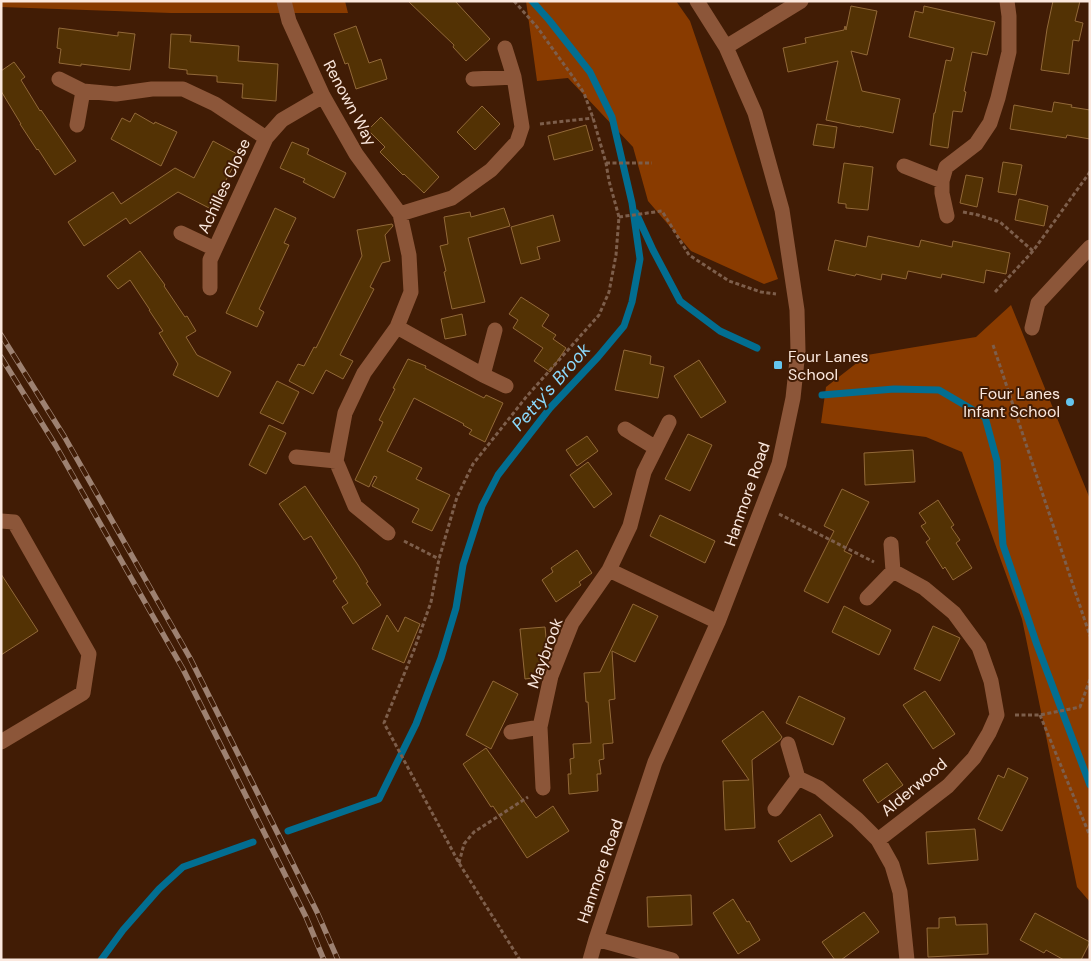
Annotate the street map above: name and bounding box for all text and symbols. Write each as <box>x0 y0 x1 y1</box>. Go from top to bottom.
street label: Renown Way <box>319 56 381 150</box>
street label: Achilles Close <box>193 135 255 237</box>
water label: Petty's Brook <box>506 337 596 436</box>
place label: Four Lanes School <box>788 346 869 385</box>
marker: Four Lanes School <box>772 359 784 371</box>
place label: Four Lanes Infant School <box>963 383 1060 422</box>
marker: Four Lanes Infant School <box>1064 396 1076 408</box>
street label: Hanmore Road <box>719 439 775 549</box>
street label: Maybrook <box>523 615 567 691</box>
street label: Alderwood <box>877 753 951 821</box>
street label: Hanmore Road <box>572 816 628 926</box>

